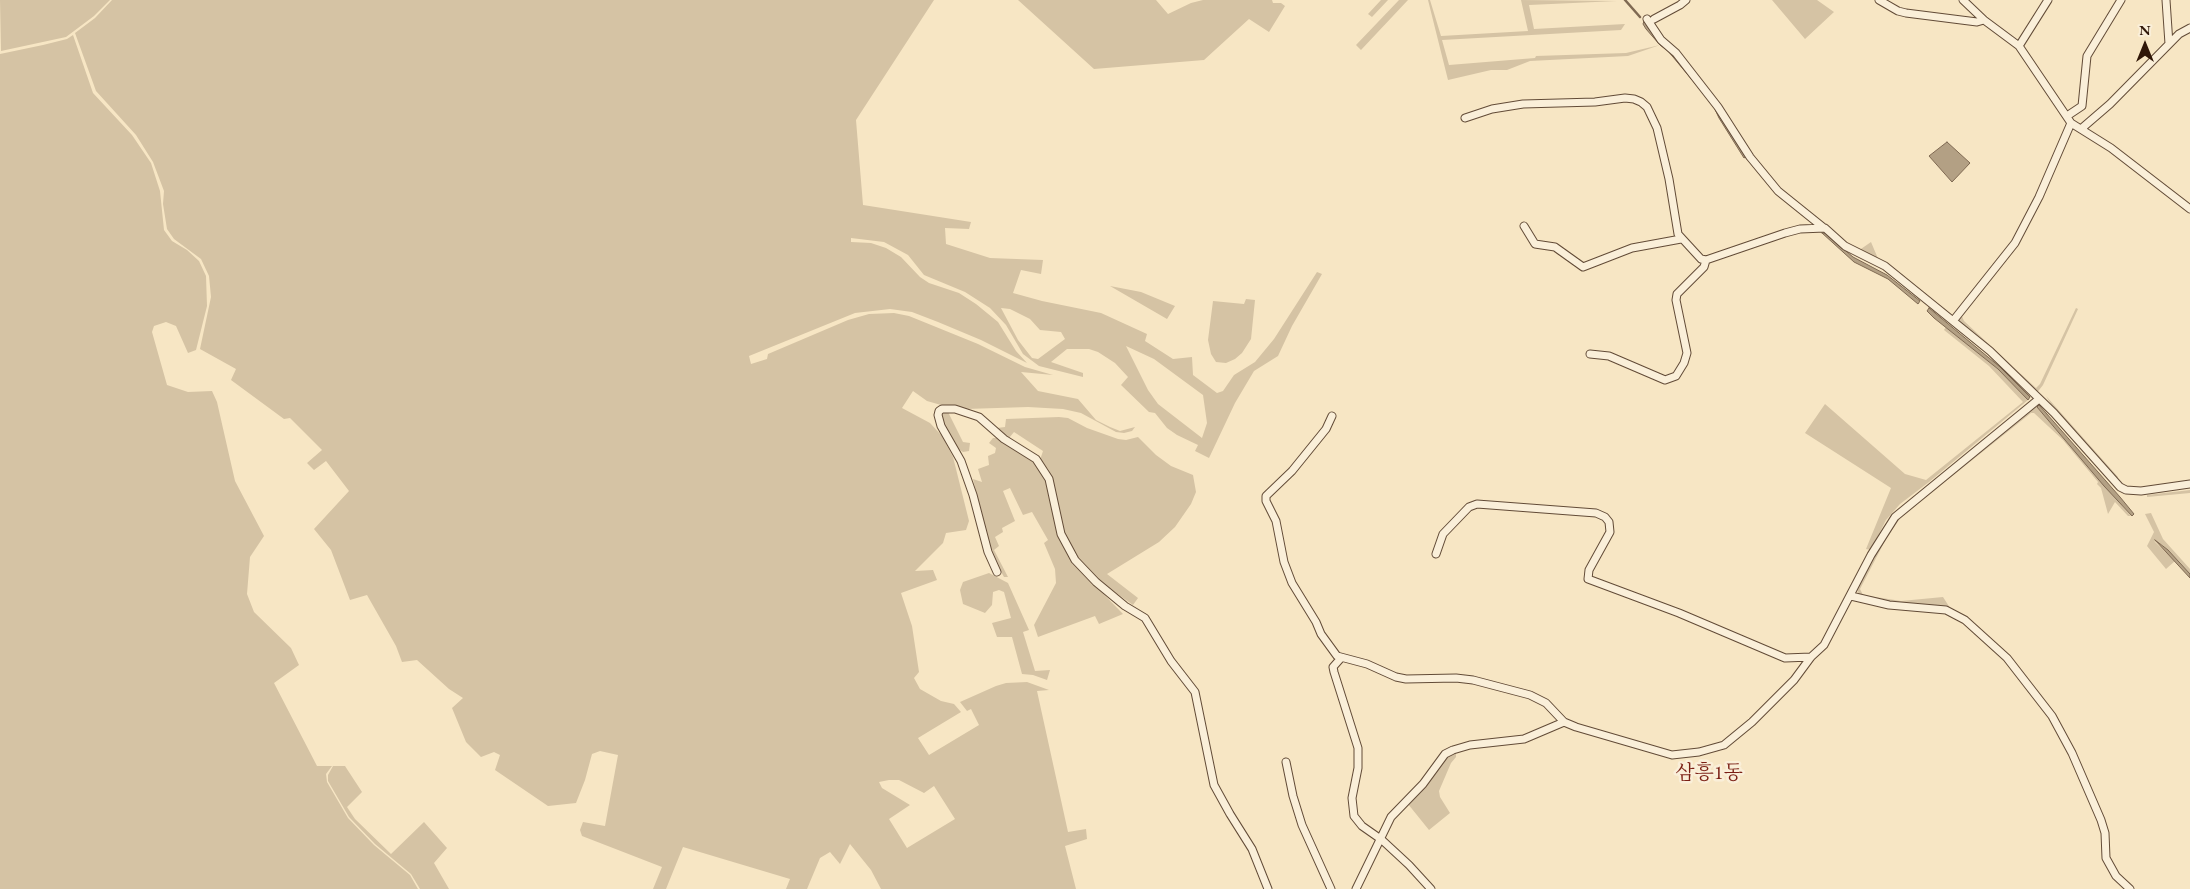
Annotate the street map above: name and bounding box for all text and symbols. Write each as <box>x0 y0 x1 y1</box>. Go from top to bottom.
north arrow <box>2120 20 2170 70</box>
text: N <box>2139 21 2151 39</box>
district label: 삼흥1동 <box>1675 762 1743 786</box>

